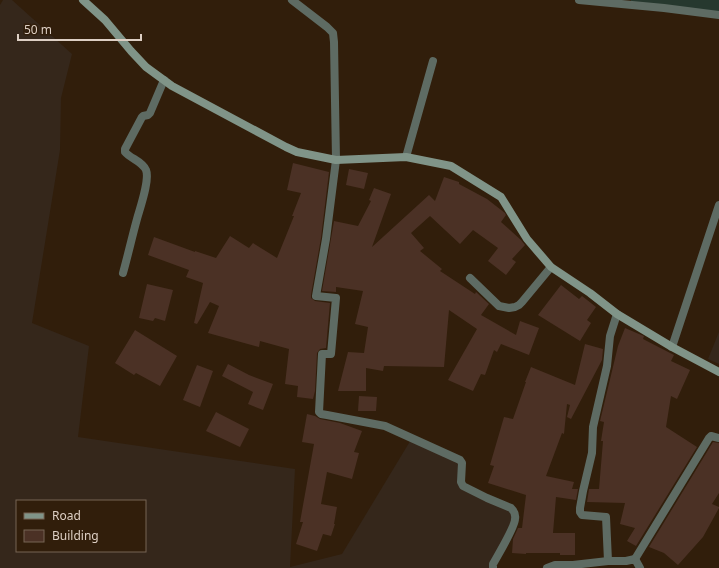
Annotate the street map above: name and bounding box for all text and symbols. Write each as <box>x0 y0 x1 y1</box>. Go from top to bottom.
scale bar <box>18 16 141 42</box>
text: 50 m <box>24 21 52 38</box>
legend <box>16 500 146 552</box>
text: Road <box>52 507 81 524</box>
text: Building <box>52 527 99 544</box>

